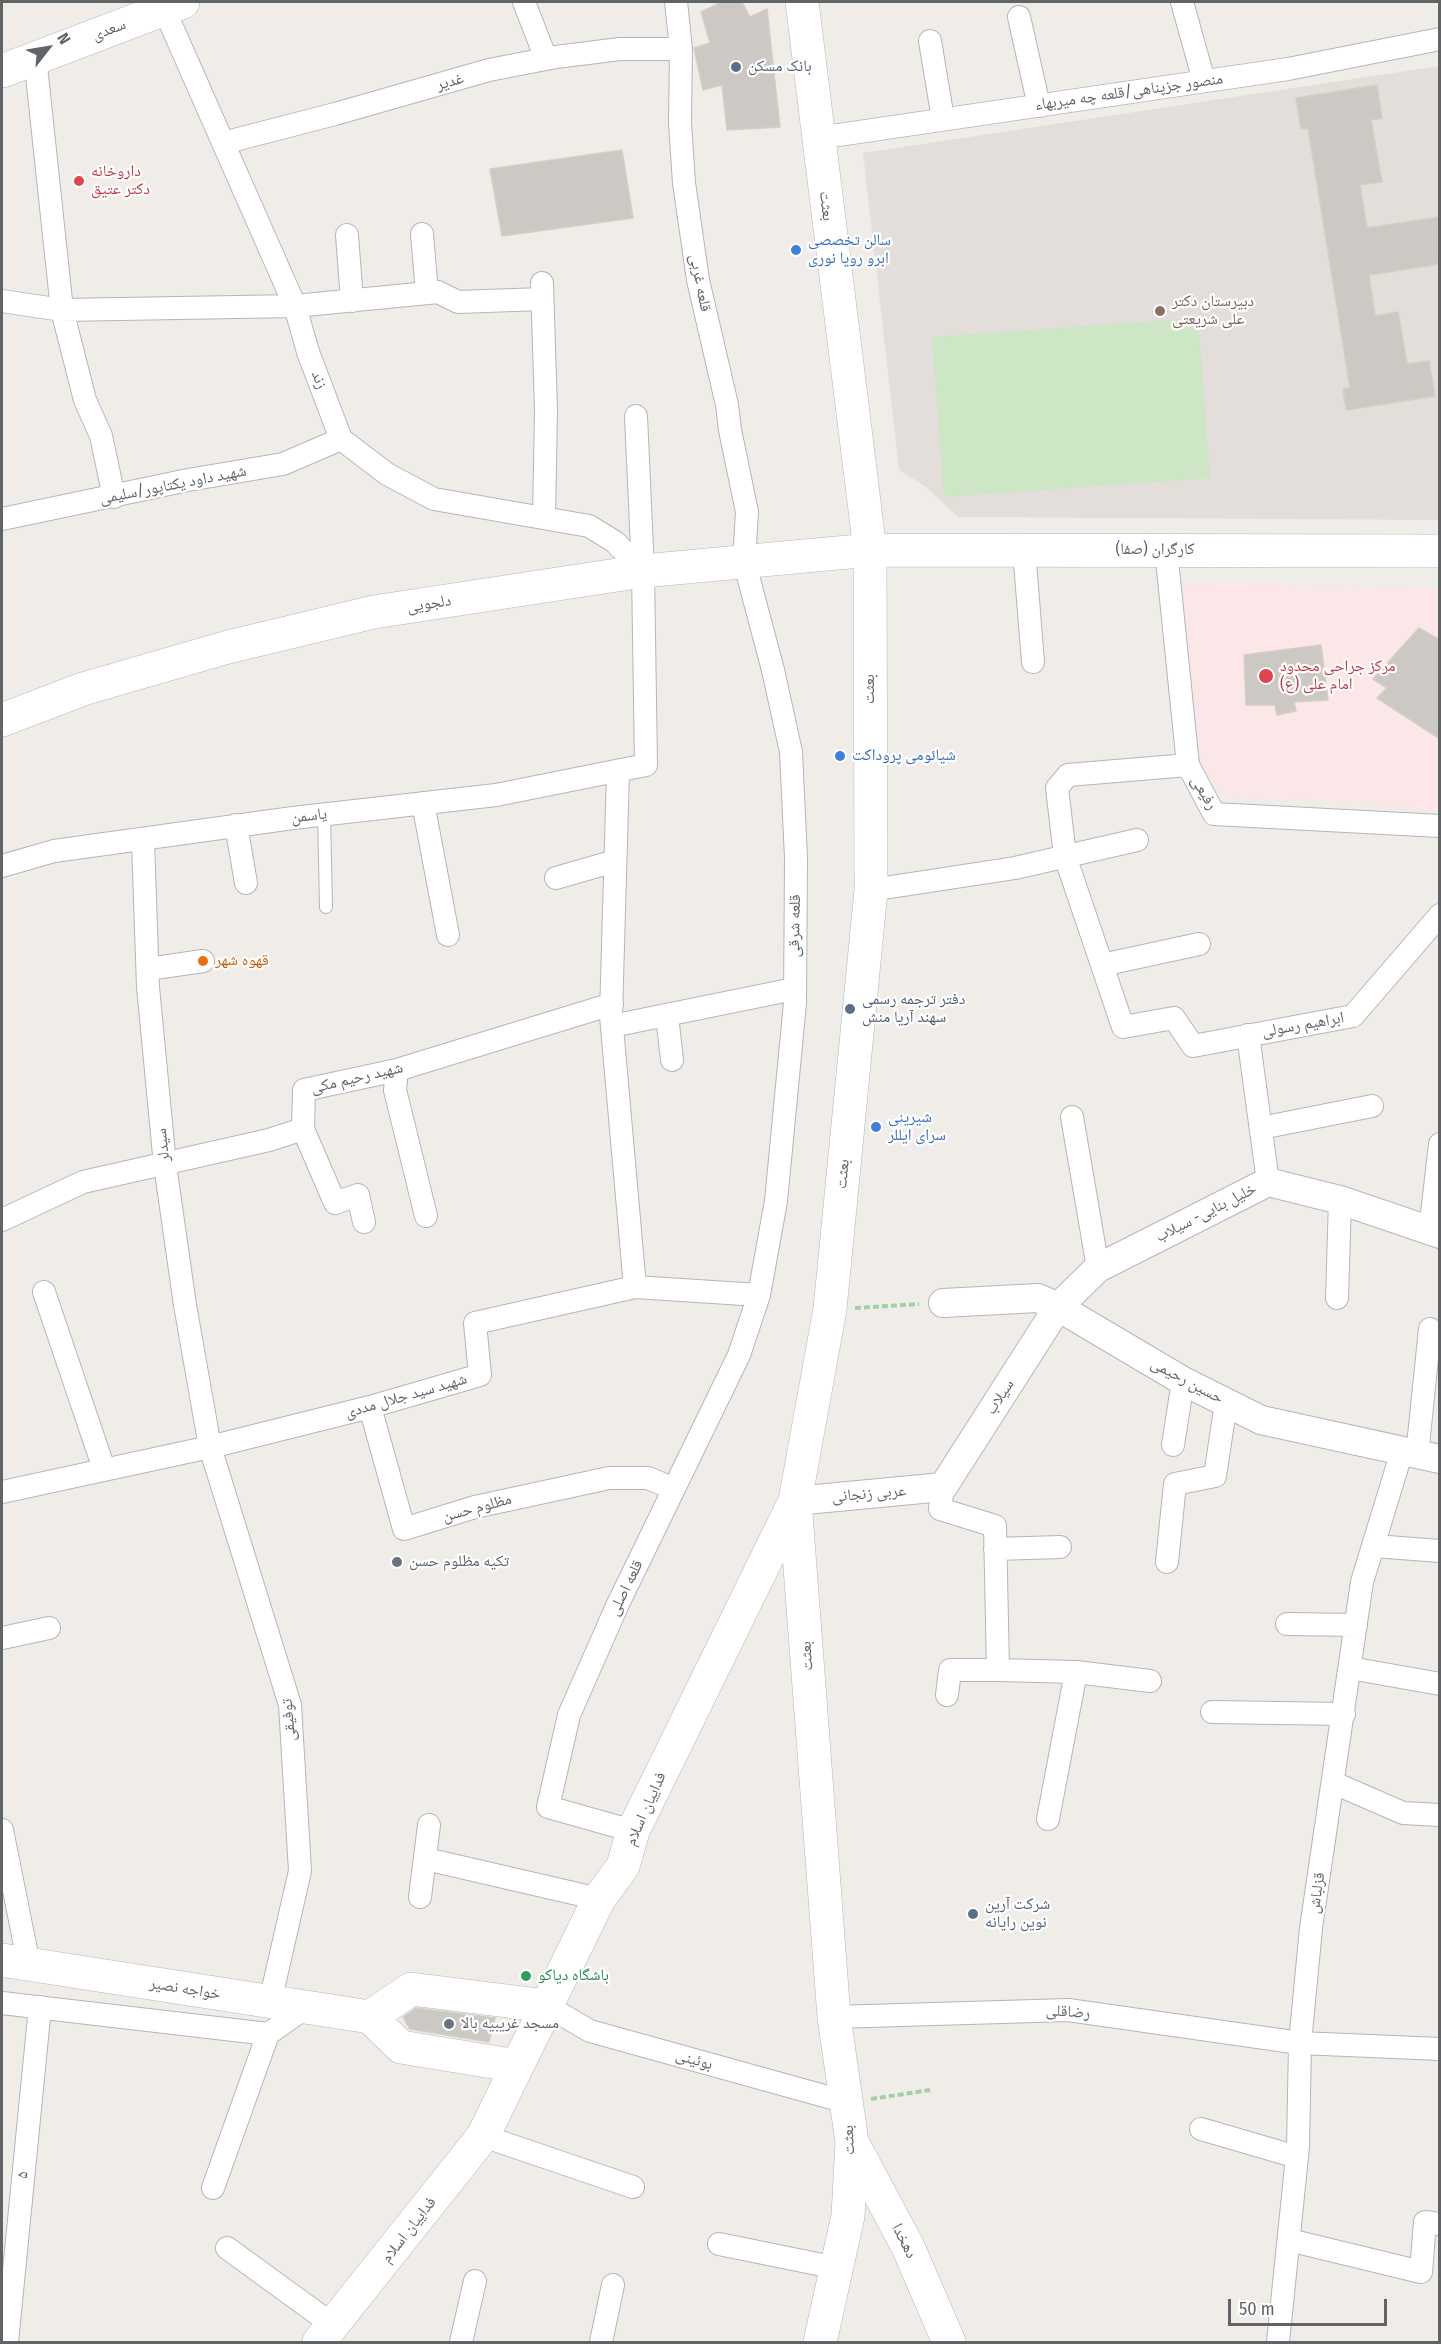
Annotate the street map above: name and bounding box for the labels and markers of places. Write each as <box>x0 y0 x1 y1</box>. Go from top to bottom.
place label: بانک مسکن <box>748 57 812 77</box>
marker: بانک مسکن <box>729 60 743 74</box>
place label: داروخانه دکتر عتیق <box>91 162 150 200</box>
marker: داروخانه دکتر عتیق <box>72 174 86 188</box>
place label: سالن تخصصی ابرو رویا نوری <box>808 231 891 269</box>
marker: سالن تخصصی ابرو رویا نوری <box>789 243 803 257</box>
place label: دبیرستان دکتر علی شریعتی <box>1172 292 1254 330</box>
marker: دبیرستان دکتر علی شریعتی <box>1153 304 1167 318</box>
place label: مرکز جراحی محدود امام علی (ع) <box>1280 657 1396 695</box>
marker: مرکز جراحی محدود امام علی (ع) <box>1257 667 1275 685</box>
place label: شیائومی پروداکت <box>852 746 956 766</box>
marker: شیائومی پروداکت <box>833 749 847 763</box>
place label: قهوه شهر <box>215 951 269 971</box>
marker: قهوه شهر <box>196 954 210 968</box>
place label: دفتر ترجمه رسمی سهند آریا منش <box>862 990 965 1028</box>
marker: دفتر ترجمه رسمی سهند آریا منش <box>843 1002 857 1016</box>
place label: شیرینی سرای ایللر <box>888 1108 946 1146</box>
marker: شیرینی سرای ایللر <box>869 1120 883 1134</box>
place label: تکیه مظلوم حسن <box>409 1552 509 1572</box>
marker: تکیه مظلوم حسن <box>390 1555 404 1569</box>
place label: شرکت آرین نوین رایانه <box>985 1895 1050 1933</box>
marker: شرکت آرین نوین رایانه <box>966 1907 980 1921</box>
place label: باشگاه دیاکو <box>538 1966 609 1986</box>
marker: باشگاه دیاکو <box>519 1969 533 1983</box>
place label: مسجد غریبیه بالا <box>461 2014 559 2034</box>
marker: مسجد غریبیه بالا <box>442 2017 456 2031</box>

